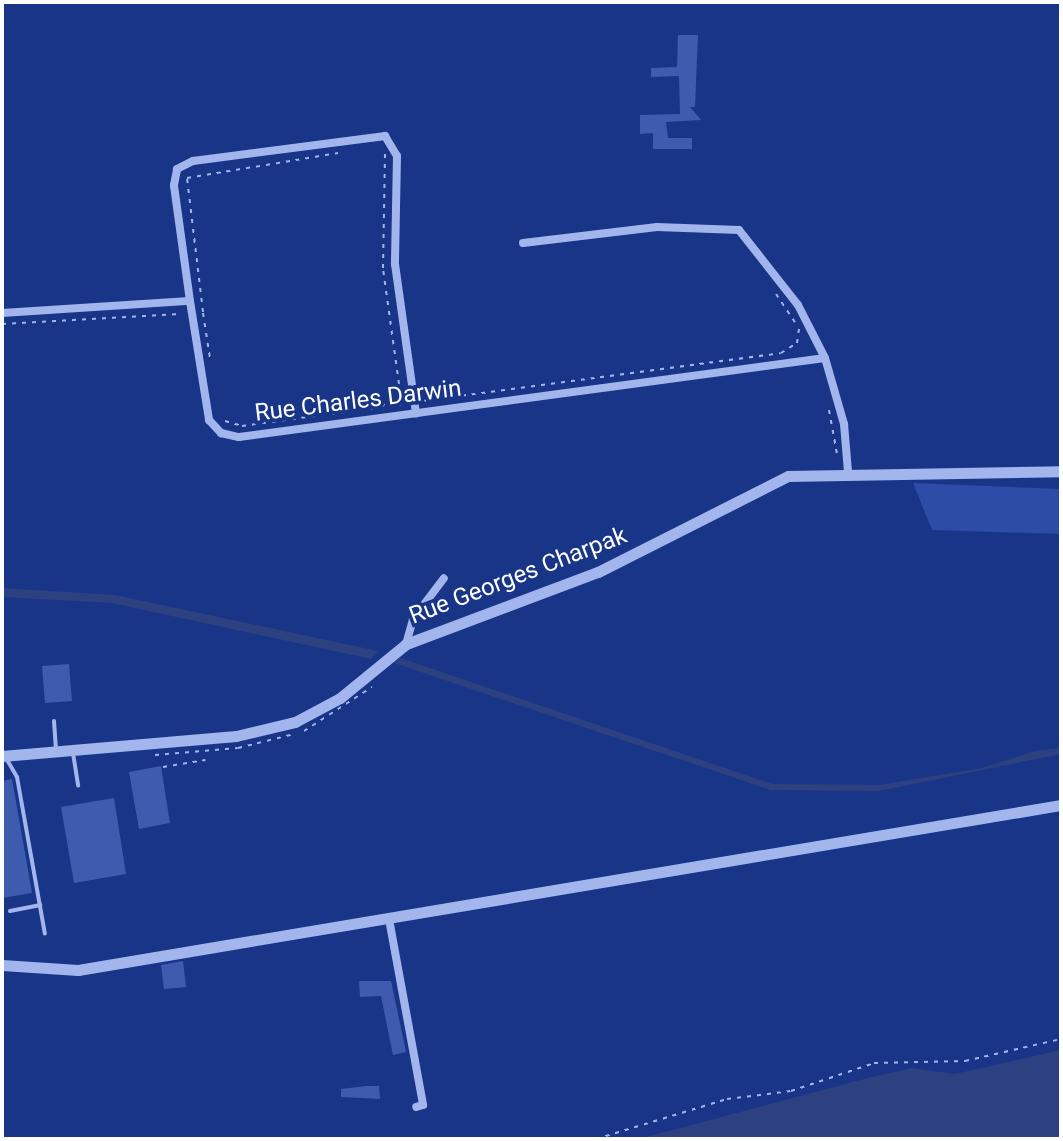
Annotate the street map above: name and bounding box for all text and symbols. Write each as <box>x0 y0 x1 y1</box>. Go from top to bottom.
street label: Rue Charles Darwin <box>253 374 463 428</box>
street label: Rue Georges Charpak <box>405 521 631 631</box>

